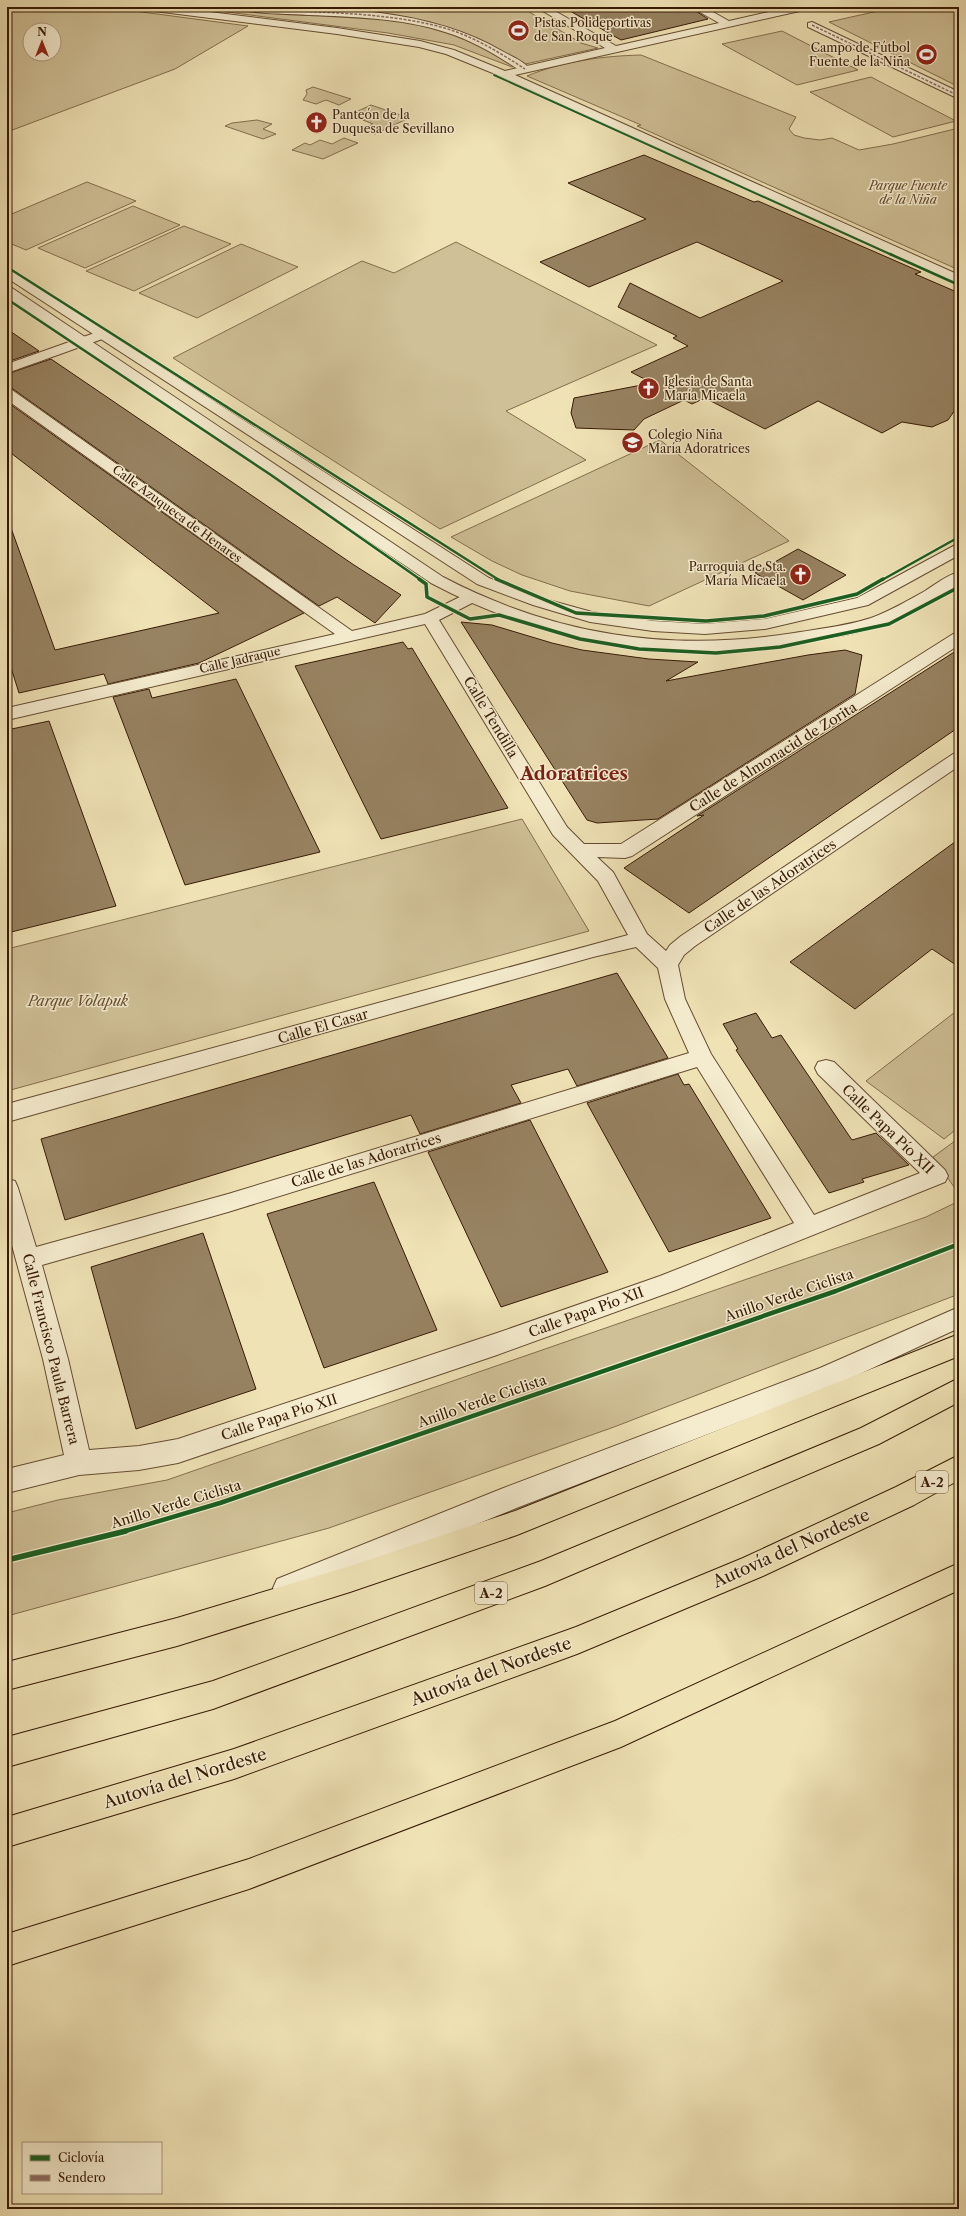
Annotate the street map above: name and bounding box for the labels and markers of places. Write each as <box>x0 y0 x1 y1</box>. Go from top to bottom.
place label: Pistas Polideportivas de San Roque <box>534 15 651 44</box>
sports icon: Pistas Polideportivas de San Roque <box>506 17 532 43</box>
place label: Campo de Fútbol Fuente de la Niña <box>809 40 911 69</box>
sports icon: Campo de Fútbol Fuente de la Niña <box>913 42 939 68</box>
place label: Panteón de la Duquesa de Sevillano <box>332 107 454 136</box>
church icon: Panteón de la Duquesa de Sevillano <box>303 109 329 135</box>
place label: Iglesia de Santa María Micaela <box>664 374 753 403</box>
church icon: Iglesia de Santa María Micaela <box>636 376 662 402</box>
place label: Colegio Niña María Adoratrices <box>648 427 750 456</box>
school or university icon: Colegio Niña María Adoratrices <box>619 429 645 455</box>
place label: Parroquia de Sta. María Micaela <box>689 559 787 588</box>
church icon: Parroquia de Sta. María Micaela <box>788 561 814 587</box>

